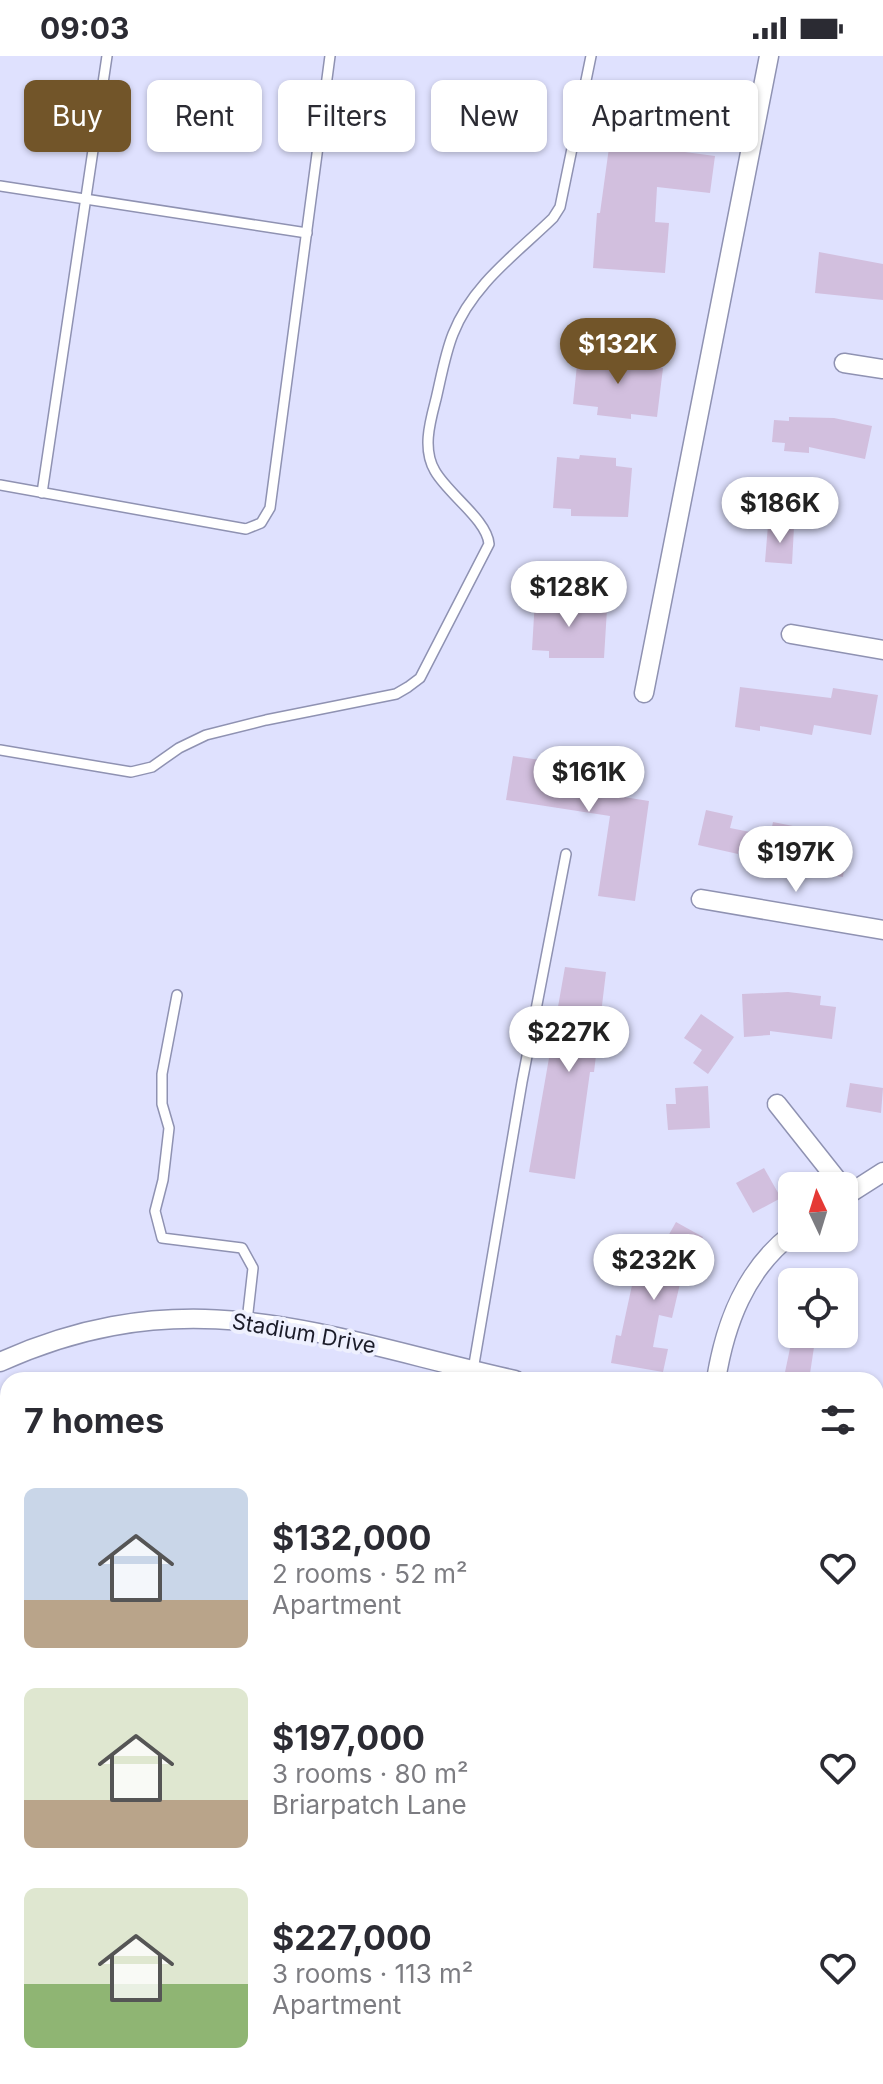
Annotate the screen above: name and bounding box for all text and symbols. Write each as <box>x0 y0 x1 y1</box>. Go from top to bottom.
text: 09:03 <box>40 10 129 46</box>
chip: Buy <box>24 80 131 152</box>
chip: Rent <box>147 80 262 152</box>
chip: Filters <box>278 80 415 152</box>
chip: New <box>431 80 547 152</box>
chip: Apartment <box>563 80 758 152</box>
pin: $132K <box>562 318 674 386</box>
text: $132K <box>578 328 658 359</box>
pin: $186K <box>724 477 836 545</box>
text: $186K <box>740 487 820 518</box>
pin: $128K <box>513 561 625 629</box>
text: $128K <box>529 571 609 602</box>
pin: $161K <box>533 746 645 814</box>
text: $161K <box>551 756 627 787</box>
pin: $197K <box>740 826 852 894</box>
text: $197K <box>757 836 835 867</box>
pin: $227K <box>513 1006 625 1074</box>
text: $227K <box>527 1016 611 1047</box>
north arrow <box>778 1172 858 1252</box>
map controls <box>778 1172 858 1348</box>
pin: $232K <box>598 1234 710 1302</box>
text: $232K <box>611 1244 697 1275</box>
button: locate <box>778 1268 858 1348</box>
street label: Stadium Drive <box>230 1308 378 1358</box>
icon: filters <box>816 1398 860 1442</box>
text: 7 homes <box>24 1400 164 1441</box>
text: $132,000 <box>272 1517 431 1558</box>
icon: home <box>88 1520 184 1616</box>
icon: heart <box>816 1546 860 1590</box>
text: 2 rooms · 52 m² <box>272 1558 468 1589</box>
text: Apartment <box>272 1589 401 1620</box>
text: $197,000 <box>272 1717 425 1758</box>
icon: home <box>88 1720 184 1816</box>
icon: heart <box>816 1746 860 1790</box>
text: 3 rooms · 80 m² <box>272 1758 469 1789</box>
text: Briarpatch Lane <box>272 1789 467 1820</box>
text: $227,000 <box>272 1917 432 1958</box>
icon: home <box>88 1920 184 2016</box>
icon: heart <box>816 1946 860 1990</box>
text: 3 rooms · 113 m² <box>272 1958 473 1989</box>
text: Apartment <box>272 1989 401 2020</box>

